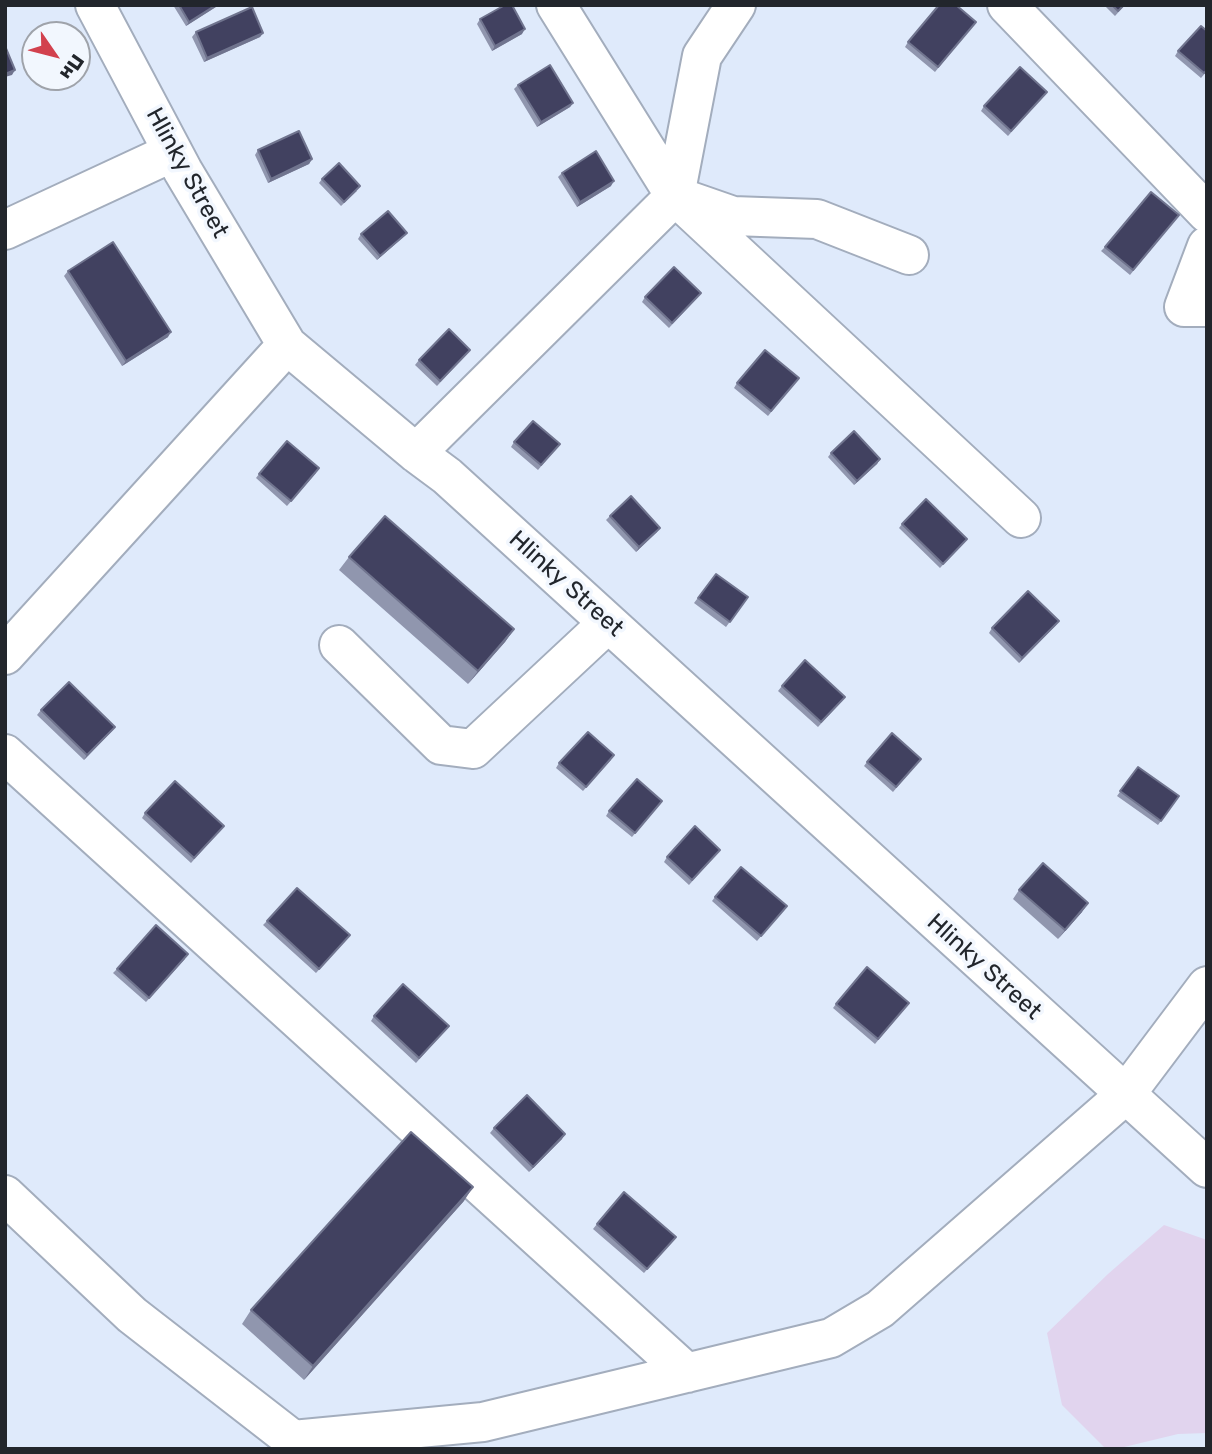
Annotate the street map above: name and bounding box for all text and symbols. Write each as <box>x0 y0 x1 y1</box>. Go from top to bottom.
north arrow <box>21 21 91 91</box>
text: Пн <box>55 50 89 85</box>
street label: Hlinky Street <box>139 103 235 243</box>
street label: Hlinky Street <box>503 525 629 643</box>
street label: Hlinky Street <box>921 908 1047 1026</box>

